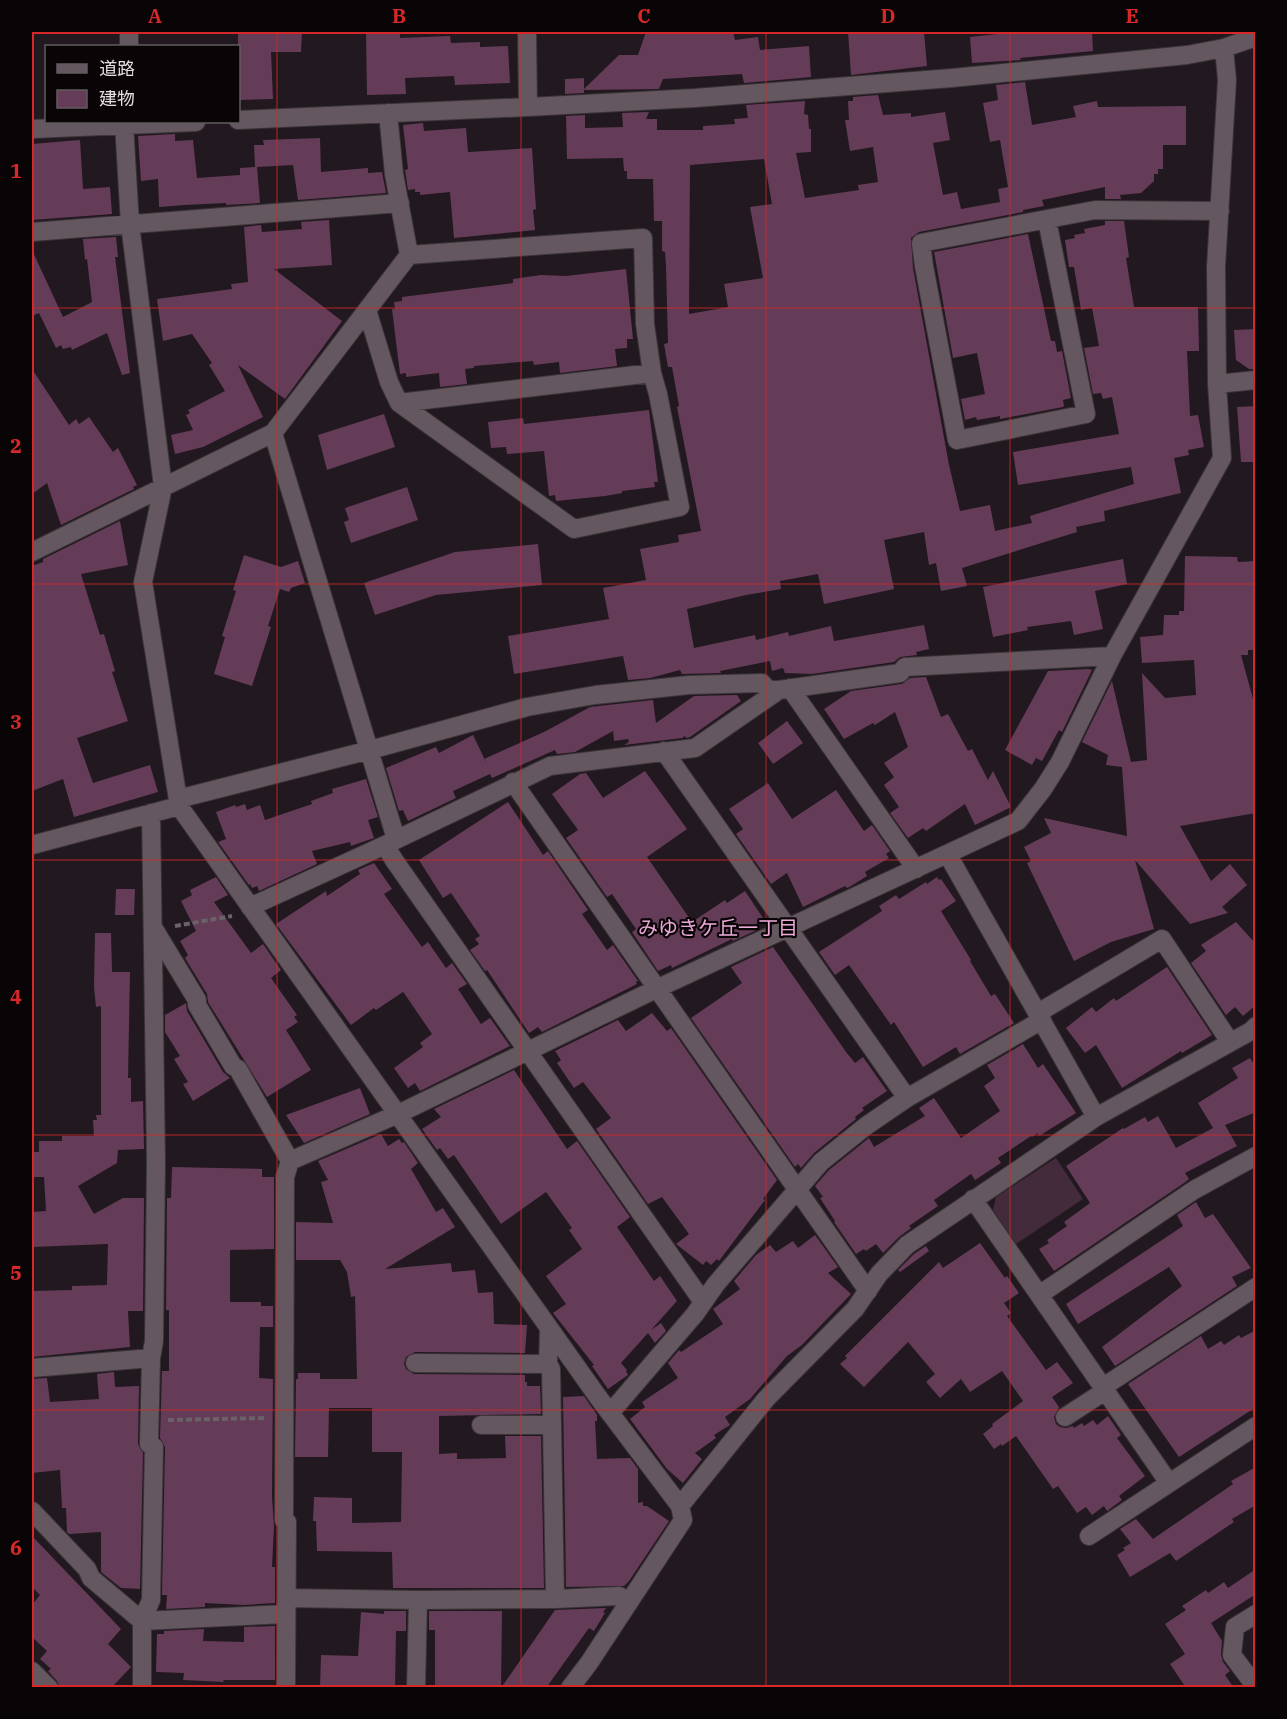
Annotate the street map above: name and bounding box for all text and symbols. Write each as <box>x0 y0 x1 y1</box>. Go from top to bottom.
text: A <box>148 2 162 29</box>
text: B <box>392 2 406 29</box>
text: C <box>637 2 651 29</box>
text: D <box>880 2 896 29</box>
text: E <box>1125 2 1139 29</box>
legend <box>45 45 240 123</box>
text: 道路 <box>99 57 135 80</box>
text: 建物 <box>99 87 135 110</box>
text: 1 <box>10 157 22 184</box>
text: 2 <box>10 432 22 459</box>
text: 3 <box>10 708 22 735</box>
district label: みゆきケ丘一丁目 <box>638 914 798 941</box>
text: 4 <box>10 983 22 1010</box>
text: 5 <box>10 1259 22 1286</box>
text: 6 <box>10 1534 22 1561</box>

